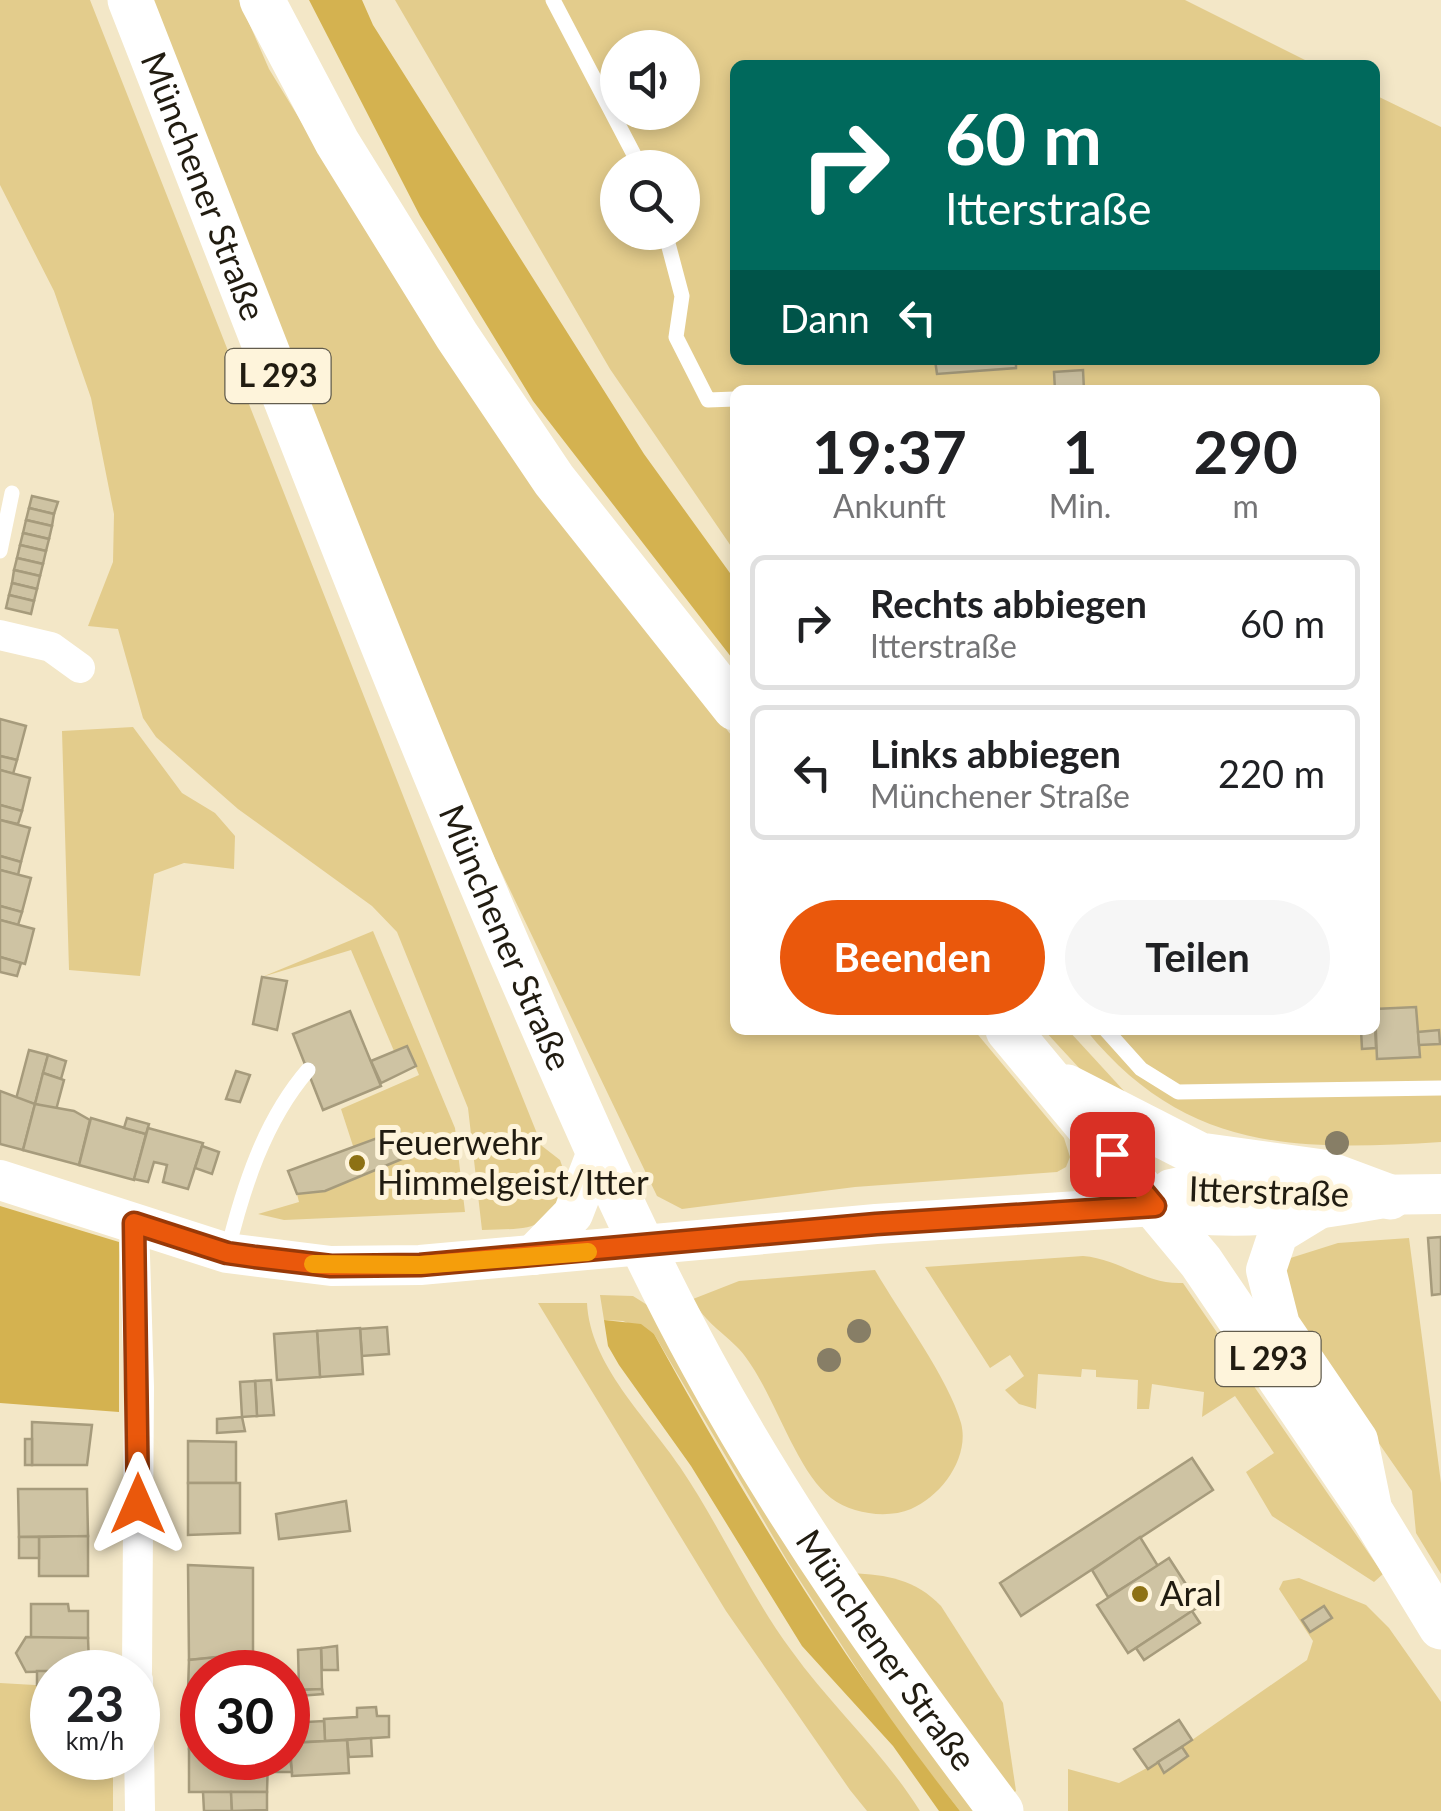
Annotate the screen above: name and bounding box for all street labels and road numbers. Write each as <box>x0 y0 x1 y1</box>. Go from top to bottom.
street label: Münchener Straße <box>133 45 276 326</box>
road number: L 293 <box>226 349 330 403</box>
street label: Münchener Straße <box>432 798 582 1076</box>
street label: Itterstraße <box>1188 1166 1350 1214</box>
road number: L 293 <box>1216 1332 1320 1386</box>
street label: Münchener Straße <box>788 1521 986 1778</box>

